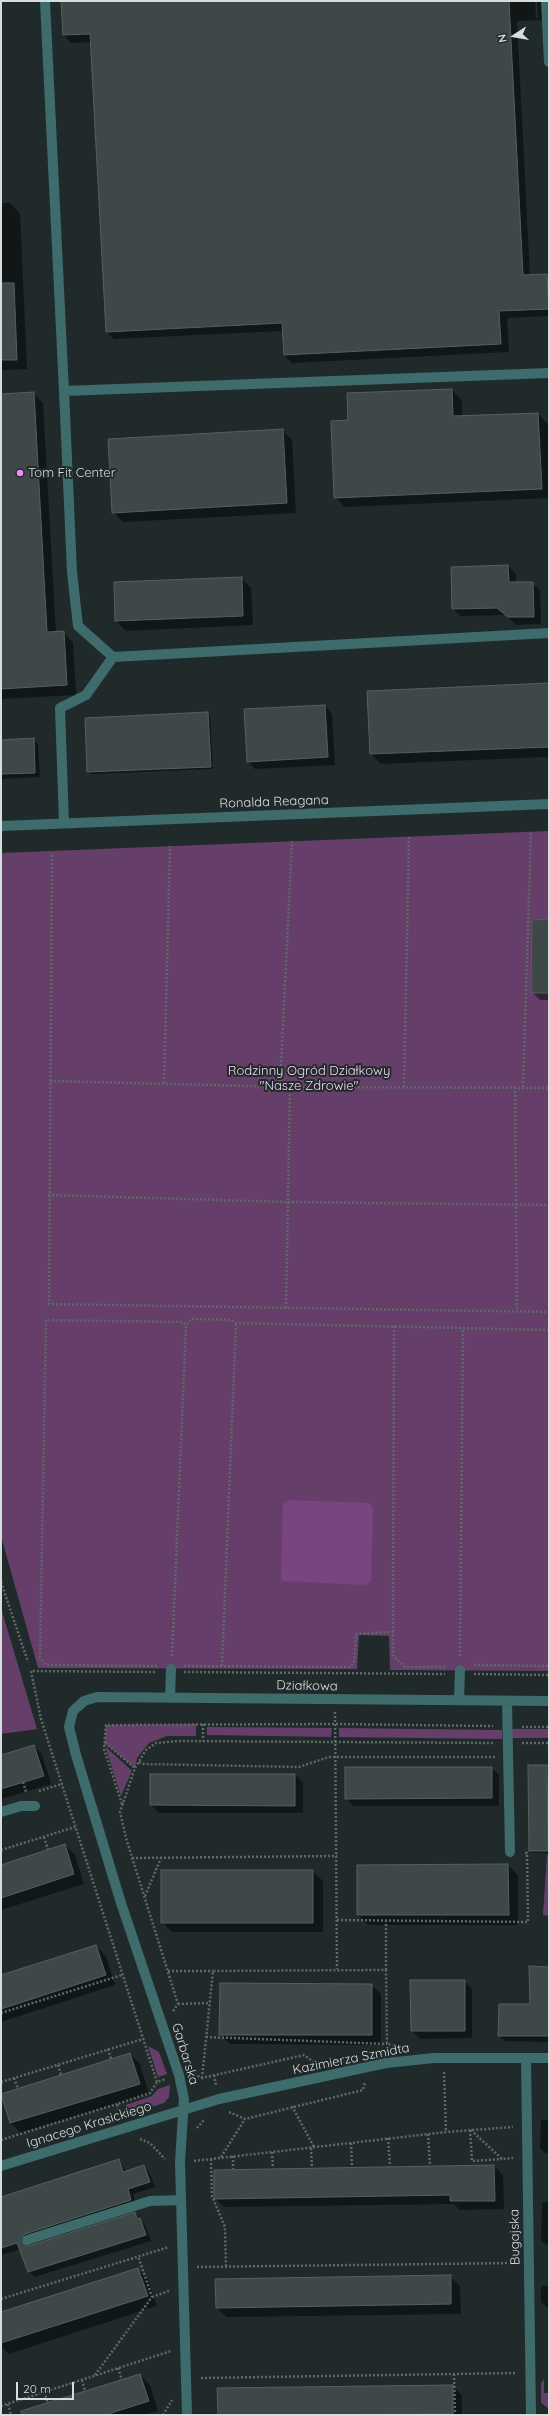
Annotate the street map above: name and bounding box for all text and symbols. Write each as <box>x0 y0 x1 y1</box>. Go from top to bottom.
north arrow <box>494 16 534 56</box>
text: N <box>495 33 510 44</box>
place label: Tom Fit Center <box>28 465 116 481</box>
marker: Tom Fit Center <box>15 468 25 478</box>
street label: Ronalda Reagana <box>219 792 329 812</box>
park label: Rodzinny Ogród Działkowy "Nasze Zdrowie" <box>228 1063 390 1094</box>
street label: Działkowa <box>276 1678 338 1694</box>
street label: Garbarska <box>168 2021 202 2087</box>
street label: Kazimierza Szmidta <box>291 2040 411 2078</box>
street label: Ignacego Krasickiego <box>25 2099 153 2151</box>
street label: Bugajska <box>507 2209 523 2265</box>
scale bar <box>18 2374 76 2400</box>
text: 20 m <box>23 2381 51 2396</box>

